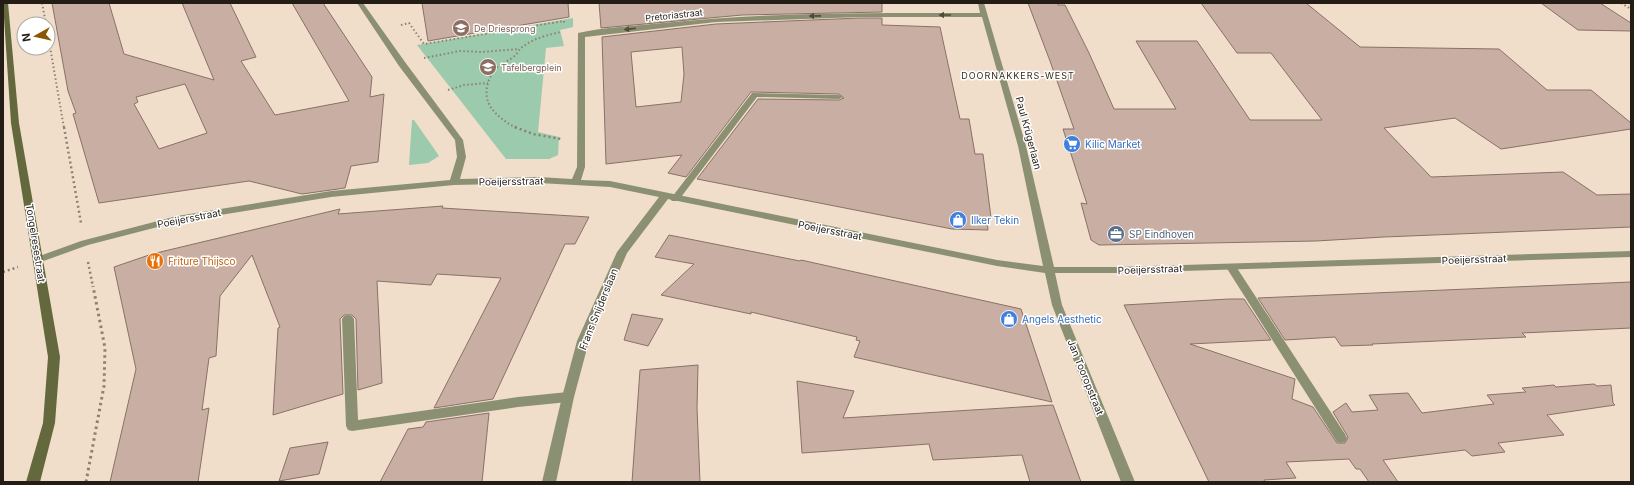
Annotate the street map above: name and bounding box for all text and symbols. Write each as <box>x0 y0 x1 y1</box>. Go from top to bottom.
street label: Pretoriastraat <box>645 7 703 23</box>
one-way arrow <box>938 12 951 18</box>
one-way arrow <box>808 13 821 19</box>
north arrow <box>16 16 56 56</box>
school or university icon: De Driesprong <box>451 18 471 38</box>
place label: De Driesprong <box>474 23 535 34</box>
one-way arrow <box>624 26 636 32</box>
text: N <box>19 32 34 43</box>
school or university icon: Tafelbergplein <box>478 57 498 77</box>
place label: Tafelbergplein <box>501 62 562 73</box>
district label: DOORNAKKERS-WEST <box>961 70 1075 81</box>
street label: Paul Krügerlaan <box>1013 95 1045 171</box>
supermarket icon: Kilic Market <box>1062 134 1082 154</box>
place label: Kilic Market <box>1085 138 1141 150</box>
street label: Poeijersstraat <box>479 174 544 188</box>
street label: Tongelresestraat <box>24 203 48 284</box>
street label: Poeijersstraat <box>156 206 223 230</box>
shop icon: Ilker Tekin <box>948 210 968 230</box>
place label: Ilker Tekin <box>971 214 1019 226</box>
street label: Poeijersstraat <box>797 218 864 242</box>
office icon: SP Eindhoven <box>1106 224 1126 244</box>
place label: SP Eindhoven <box>1129 228 1194 240</box>
restaurant icon: Friture Thijsco <box>145 251 165 271</box>
street label: Poeijersstraat <box>1441 252 1507 266</box>
place label: Friture Thijsco <box>168 255 236 267</box>
street label: Poeijersstraat <box>1117 262 1183 276</box>
street label: Frans Snijderslaan <box>576 266 620 351</box>
shop icon: Angels Aesthetic <box>999 309 1019 329</box>
place label: Angels Aesthetic <box>1022 313 1102 325</box>
street label: Jan Tooropstraat <box>1065 338 1107 417</box>

